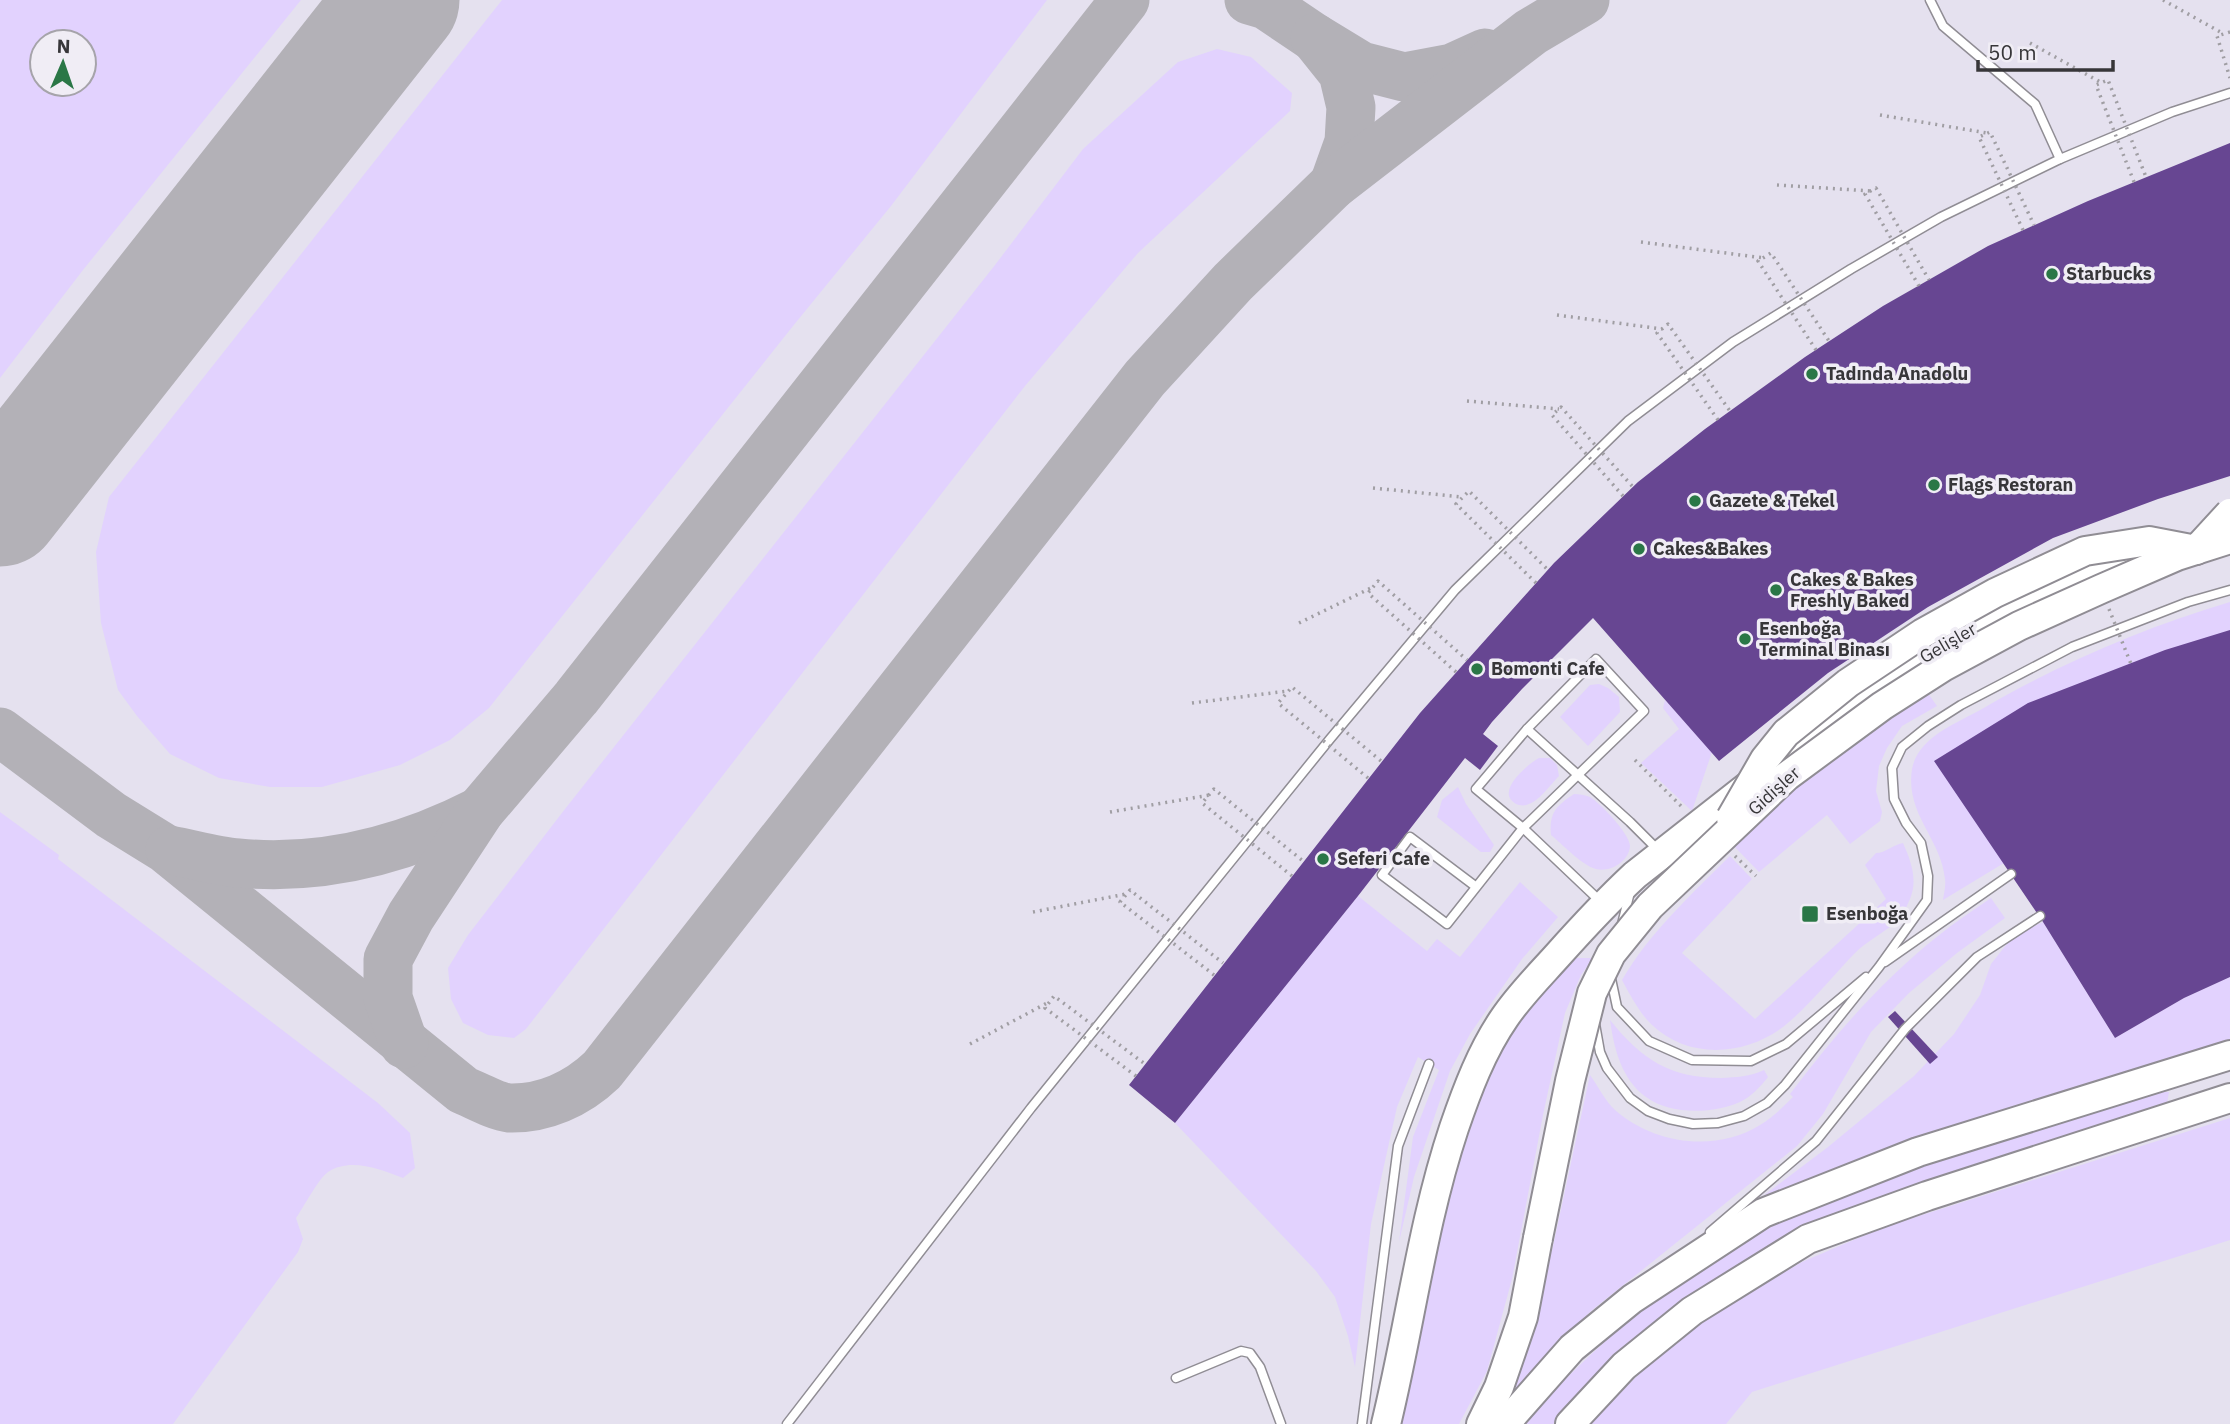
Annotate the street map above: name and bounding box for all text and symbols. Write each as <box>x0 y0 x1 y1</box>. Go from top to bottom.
north arrow <box>28 28 98 98</box>
scale bar <box>1978 28 2113 72</box>
text: N <box>56 34 71 58</box>
text: 50 m <box>1988 38 2037 66</box>
place label: Starbucks <box>2066 262 2152 285</box>
marker: Starbucks <box>2044 266 2060 282</box>
place label: Tadında Anadolu <box>1826 362 1968 385</box>
marker: Tadında Anadolu <box>1804 366 1820 382</box>
place label: Flags Restoran <box>1948 473 2073 496</box>
marker: Flags Restoran <box>1926 477 1942 493</box>
place label: Gazete & Tekel <box>1709 489 1835 512</box>
marker: Gazete & Tekel <box>1687 493 1703 509</box>
place label: Cakes&Bakes <box>1653 537 1768 560</box>
marker: Cakes&Bakes <box>1631 541 1647 557</box>
place label: Cakes & Bakes Freshly Baked <box>1790 568 1914 612</box>
marker: Cakes & Bakes Freshly Baked <box>1768 582 1784 598</box>
place label: Esenboğa Terminal Binası <box>1759 617 1890 661</box>
street label: Gelişler <box>1915 617 1981 668</box>
marker: Esenboğa Terminal Binası <box>1737 631 1753 647</box>
place label: Bomonti Cafe <box>1491 657 1605 680</box>
marker: Bomonti Cafe <box>1469 661 1485 677</box>
street label: Gidişler <box>1743 761 1805 820</box>
place label: Seferi Cafe <box>1337 847 1430 870</box>
marker: Seferi Cafe <box>1315 851 1331 867</box>
place label: Esenboğa <box>1826 902 1908 925</box>
marker: Esenboğa <box>1800 904 1820 924</box>

